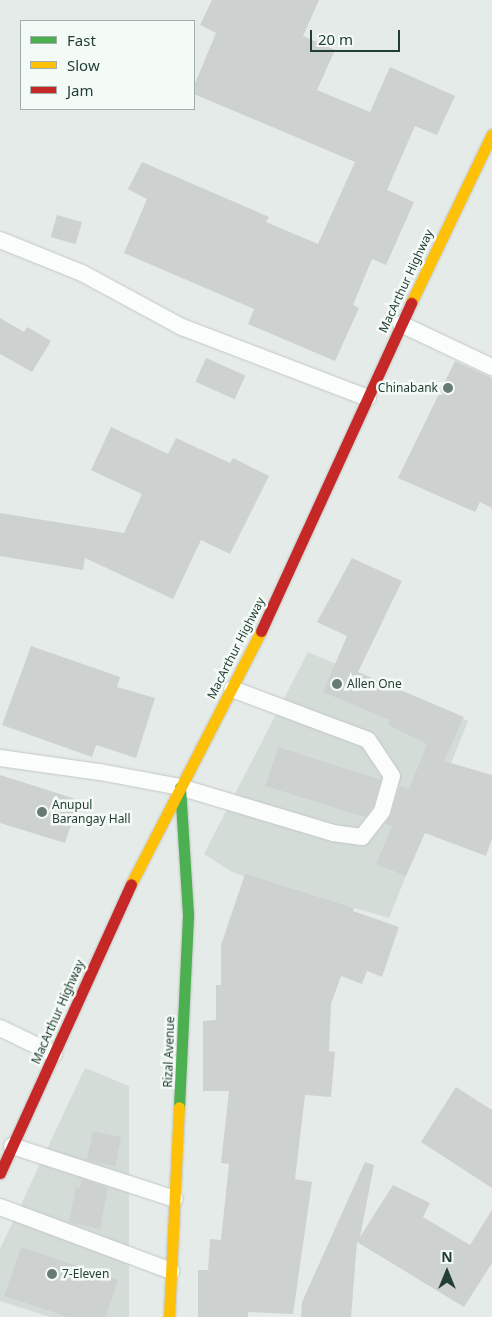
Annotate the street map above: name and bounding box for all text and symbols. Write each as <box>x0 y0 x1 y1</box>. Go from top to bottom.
legend <box>20 20 195 110</box>
scale bar <box>312 20 402 52</box>
text: 20 m <box>318 29 353 49</box>
text: Fast <box>67 30 96 50</box>
text: Slow <box>67 55 100 75</box>
text: Jam <box>67 80 94 100</box>
street label: MacArthur Highway <box>376 227 436 335</box>
place label: Chinabank <box>378 381 438 395</box>
marker: Chinabank <box>442 382 454 394</box>
street label: MacArthur Highway <box>204 595 268 701</box>
place label: Allen One <box>347 677 402 691</box>
marker: Allen One <box>331 678 343 690</box>
place label: Anupul Barangay Hall <box>52 798 131 826</box>
marker: Anupul Barangay Hall <box>36 806 48 818</box>
street label: MacArthur Highway <box>29 958 87 1066</box>
street label: Rizal Avenue <box>161 1016 177 1088</box>
north arrow <box>422 1247 472 1297</box>
text: N <box>441 1247 453 1266</box>
place label: 7-Eleven <box>62 1267 109 1281</box>
marker: 7-Eleven <box>46 1268 58 1280</box>

